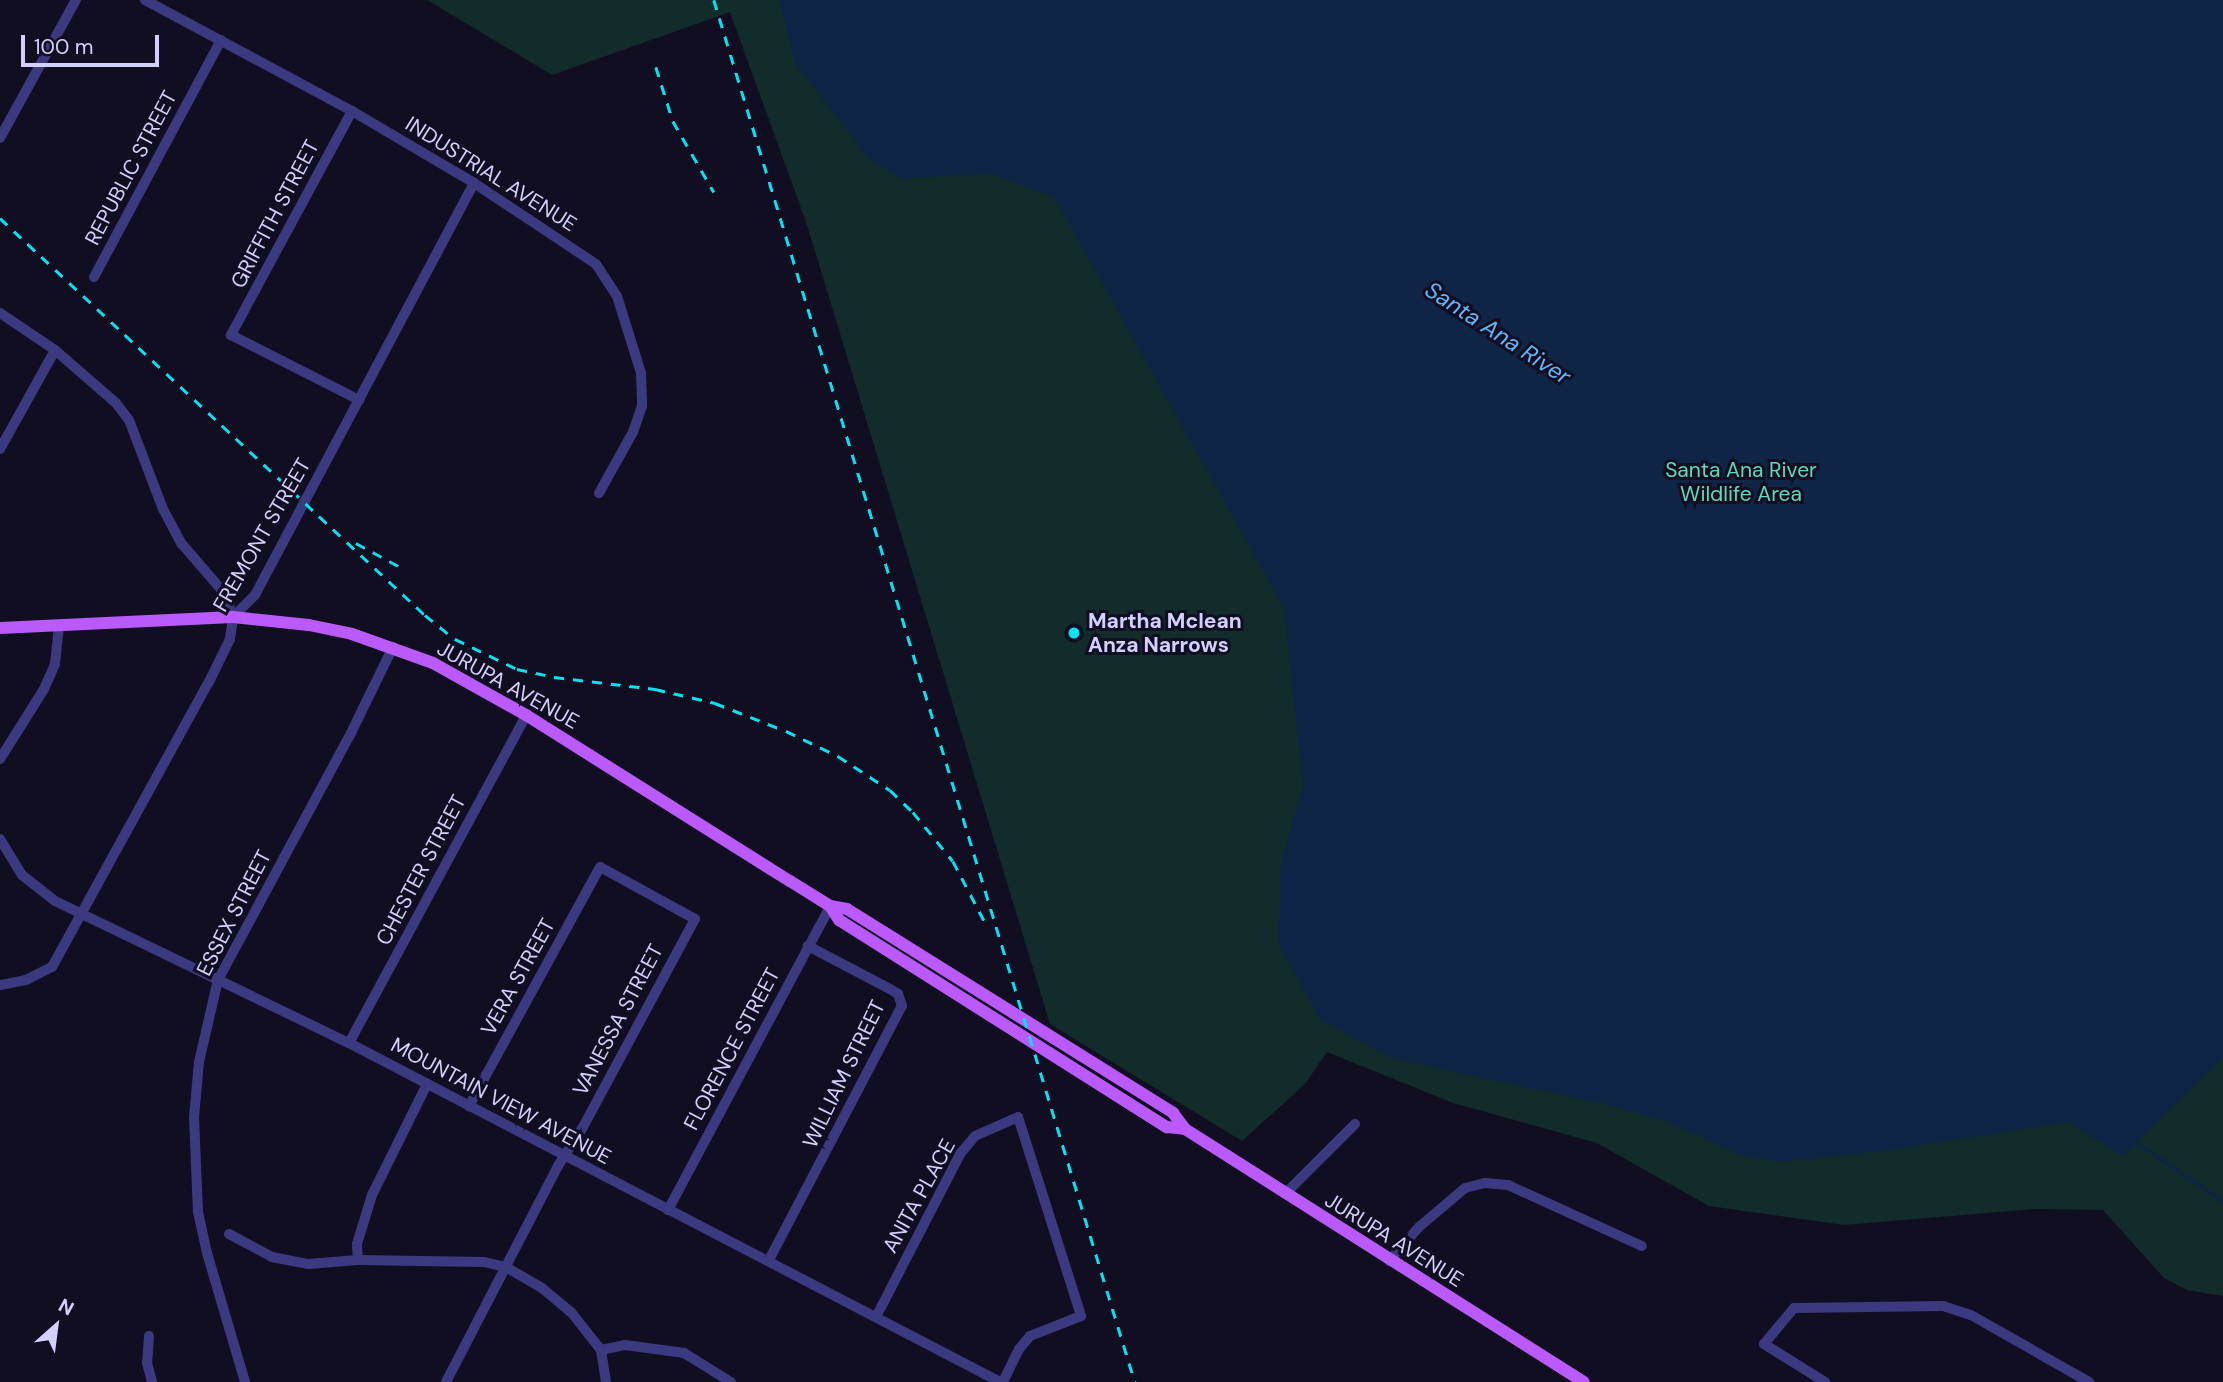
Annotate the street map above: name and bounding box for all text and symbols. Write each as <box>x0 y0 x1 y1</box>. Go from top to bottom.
scale bar <box>24 21 163 65</box>
text: 100 m <box>34 33 94 61</box>
street label: REPUBLIC STREET <box>80 87 182 249</box>
street label: INDUSTRIAL AVENUE <box>401 111 581 237</box>
street label: GRIFFITH STREET <box>225 136 325 292</box>
water label: Santa Ana River <box>1420 276 1576 390</box>
street label: FREMONT STREET <box>208 454 316 616</box>
park label: Santa Ana River Wildlife Area <box>1665 457 1817 507</box>
place label: Martha Mclean Anza Narrows <box>1088 608 1242 658</box>
marker: Martha Mclean Anza Narrows <box>1066 625 1082 641</box>
street label: JURUPA AVENUE <box>433 636 583 734</box>
street label: CHESTER STREET <box>371 791 471 949</box>
street label: ESSEX STREET <box>191 846 277 980</box>
street label: VERA STREET <box>476 914 560 1040</box>
street label: VANESSA STREET <box>567 940 669 1100</box>
street label: FLORENCE STREET <box>679 964 785 1134</box>
street label: WILLIAM STREET <box>797 996 891 1152</box>
street label: MOUNTAIN VIEW AVENUE <box>387 1032 615 1170</box>
street label: ANITA PLACE <box>877 1135 961 1257</box>
street label: JURUPA AVENUE <box>1320 1187 1468 1293</box>
north arrow <box>21 1291 91 1361</box>
text: N <box>54 1293 78 1321</box>

